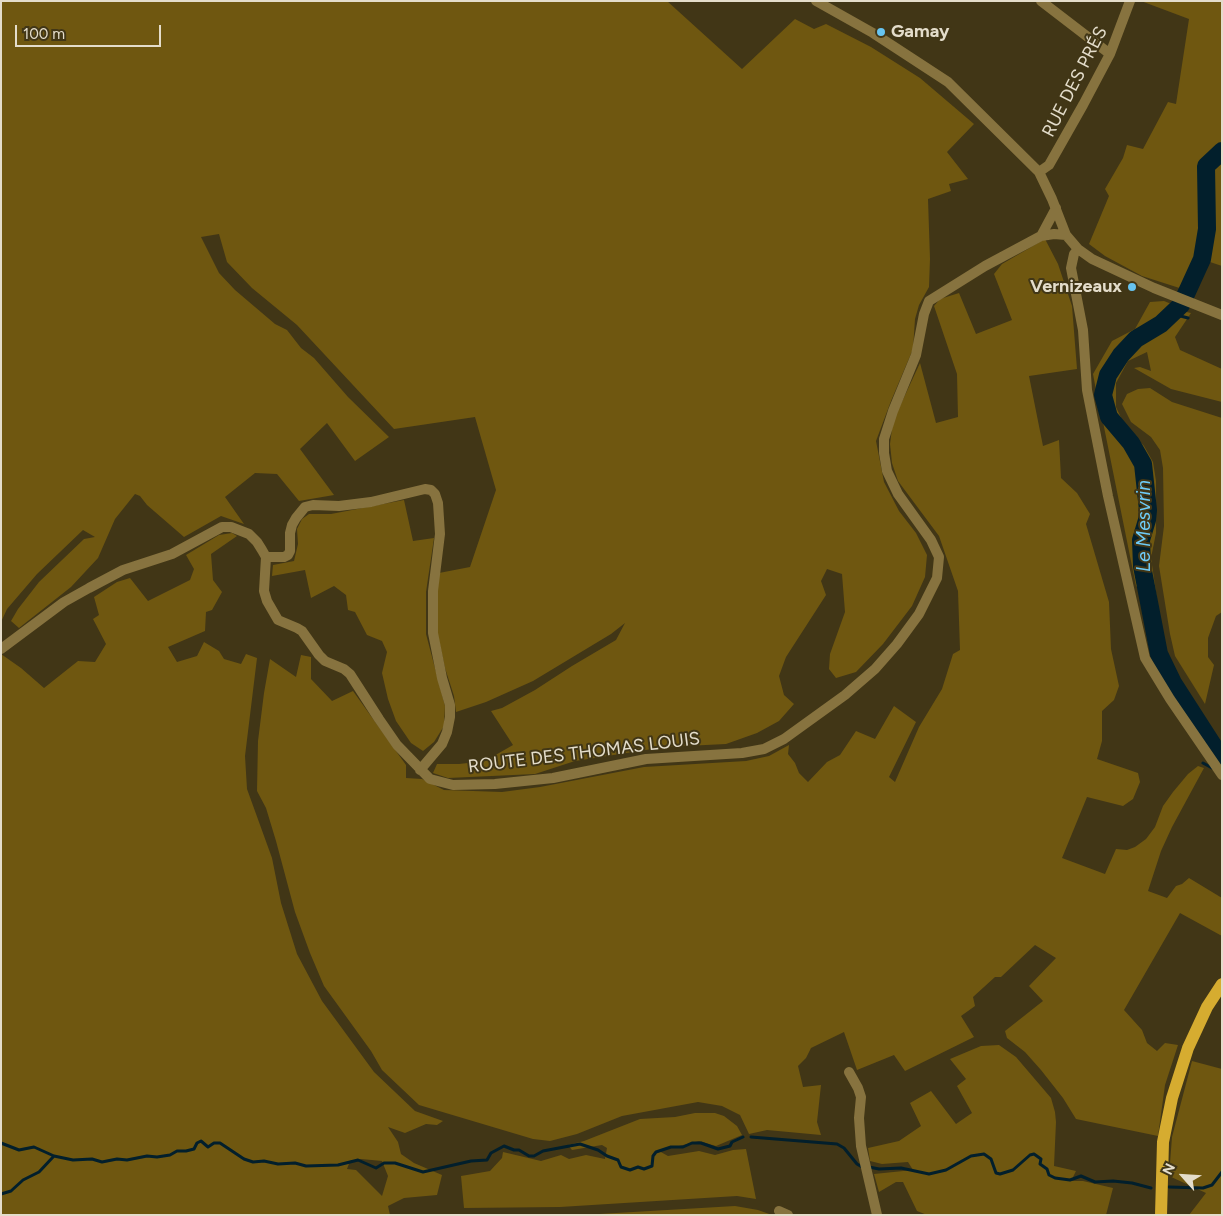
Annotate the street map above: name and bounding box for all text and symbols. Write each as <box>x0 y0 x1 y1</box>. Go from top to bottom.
scale bar <box>18 15 164 47</box>
place label: Gamay <box>891 21 949 43</box>
street label: RUE DES PRÉS <box>1038 23 1112 141</box>
text: 100 m <box>23 25 65 43</box>
marker: Gamay <box>875 26 887 38</box>
place label: Vernizeaux <box>1030 276 1122 298</box>
marker: Vernizeaux <box>1126 281 1138 293</box>
water label: Le Mesvrin <box>1133 480 1155 572</box>
street label: ROUTE DES THOMAS LOUIS <box>467 728 701 778</box>
north arrow <box>1158 1151 1208 1201</box>
text: N <box>1159 1161 1179 1178</box>

